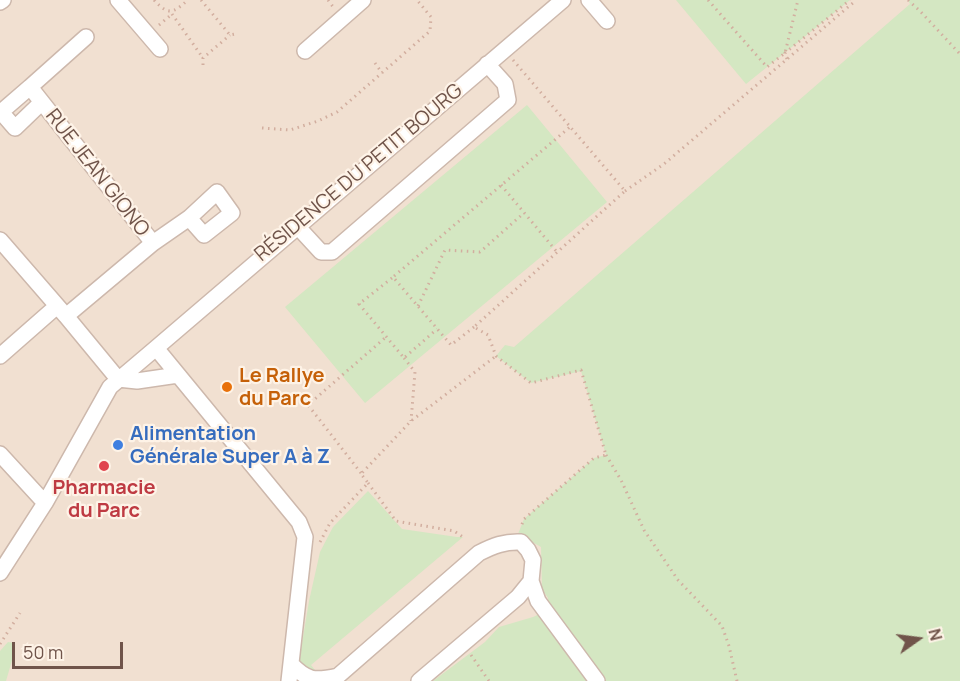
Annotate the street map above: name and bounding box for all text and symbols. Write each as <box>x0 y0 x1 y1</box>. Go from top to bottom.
street label: RÉSIDENCE DU PETIT BOURG <box>250 79 468 267</box>
street label: RUE JEAN GIONO <box>40 105 154 241</box>
place label: Le Rallye du Parc <box>239 364 324 411</box>
marker: Le Rallye du Parc <box>220 380 234 394</box>
place label: Alimentation Générale Super A à Z <box>130 422 330 469</box>
marker: Alimentation Générale Super A à Z <box>111 438 125 452</box>
marker: Pharmacie du Parc <box>97 459 111 473</box>
place label: Pharmacie du Parc <box>52 476 156 523</box>
north arrow <box>888 609 948 669</box>
text: N <box>923 626 948 643</box>
scale bar <box>15 630 126 668</box>
text: 50 m <box>23 640 63 664</box>

